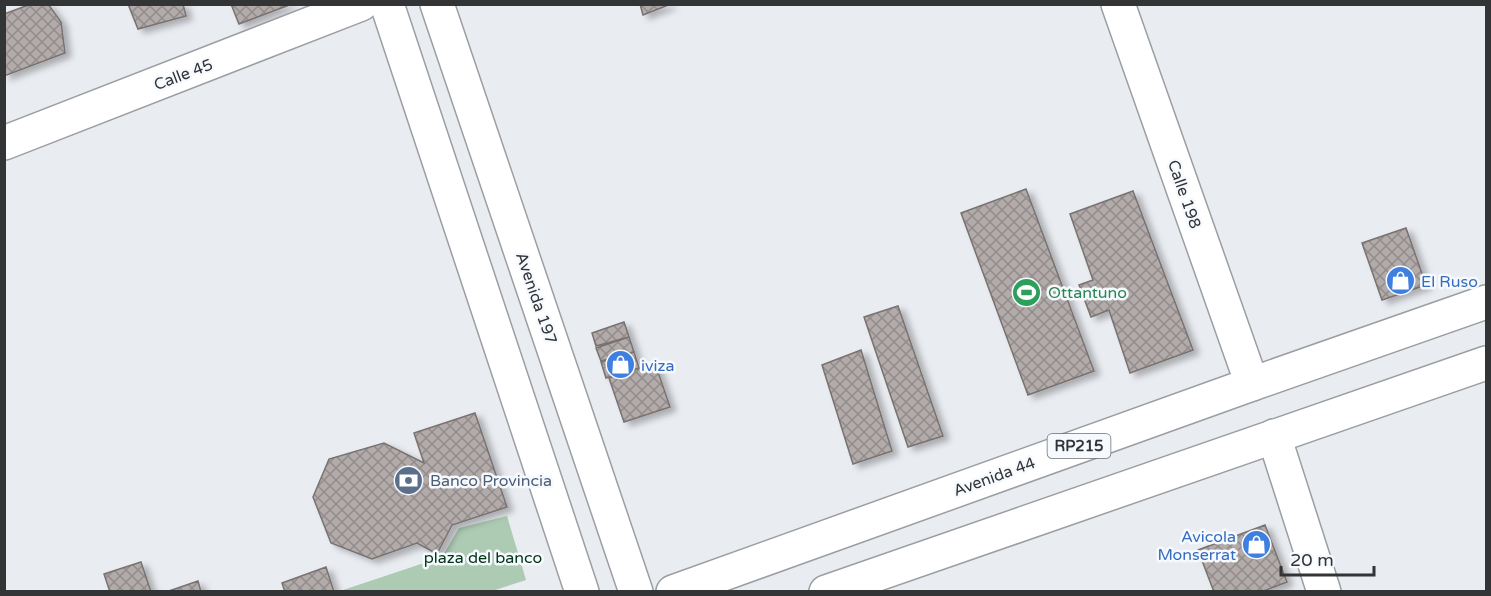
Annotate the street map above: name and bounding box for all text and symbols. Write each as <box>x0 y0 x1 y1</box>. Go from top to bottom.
street label: Calle 45 <box>151 55 216 95</box>
street label: Calle 198 <box>1163 157 1205 231</box>
street label: Avenida 197 <box>511 250 561 347</box>
shop icon: El Ruso <box>1384 265 1416 297</box>
place label: El Ruso <box>1421 272 1478 292</box>
sports icon: Ottantuno <box>1011 276 1043 308</box>
place label: Ottantuno <box>1048 283 1127 303</box>
shop icon: iviza <box>604 349 636 381</box>
place label: iviza <box>641 356 674 376</box>
road number: RP215 <box>1048 434 1110 458</box>
street label: Avenida 44 <box>951 453 1038 501</box>
bank icon: Banco Provincia <box>393 464 425 496</box>
place label: Banco Provincia <box>430 471 552 491</box>
place label: Avicola Monserrat <box>1157 527 1236 565</box>
shop icon: Avicola Monserrat <box>1241 529 1273 561</box>
scale bar <box>1281 539 1374 577</box>
park label: plaza del banco <box>424 548 542 568</box>
text: 20 m <box>1290 549 1334 571</box>

